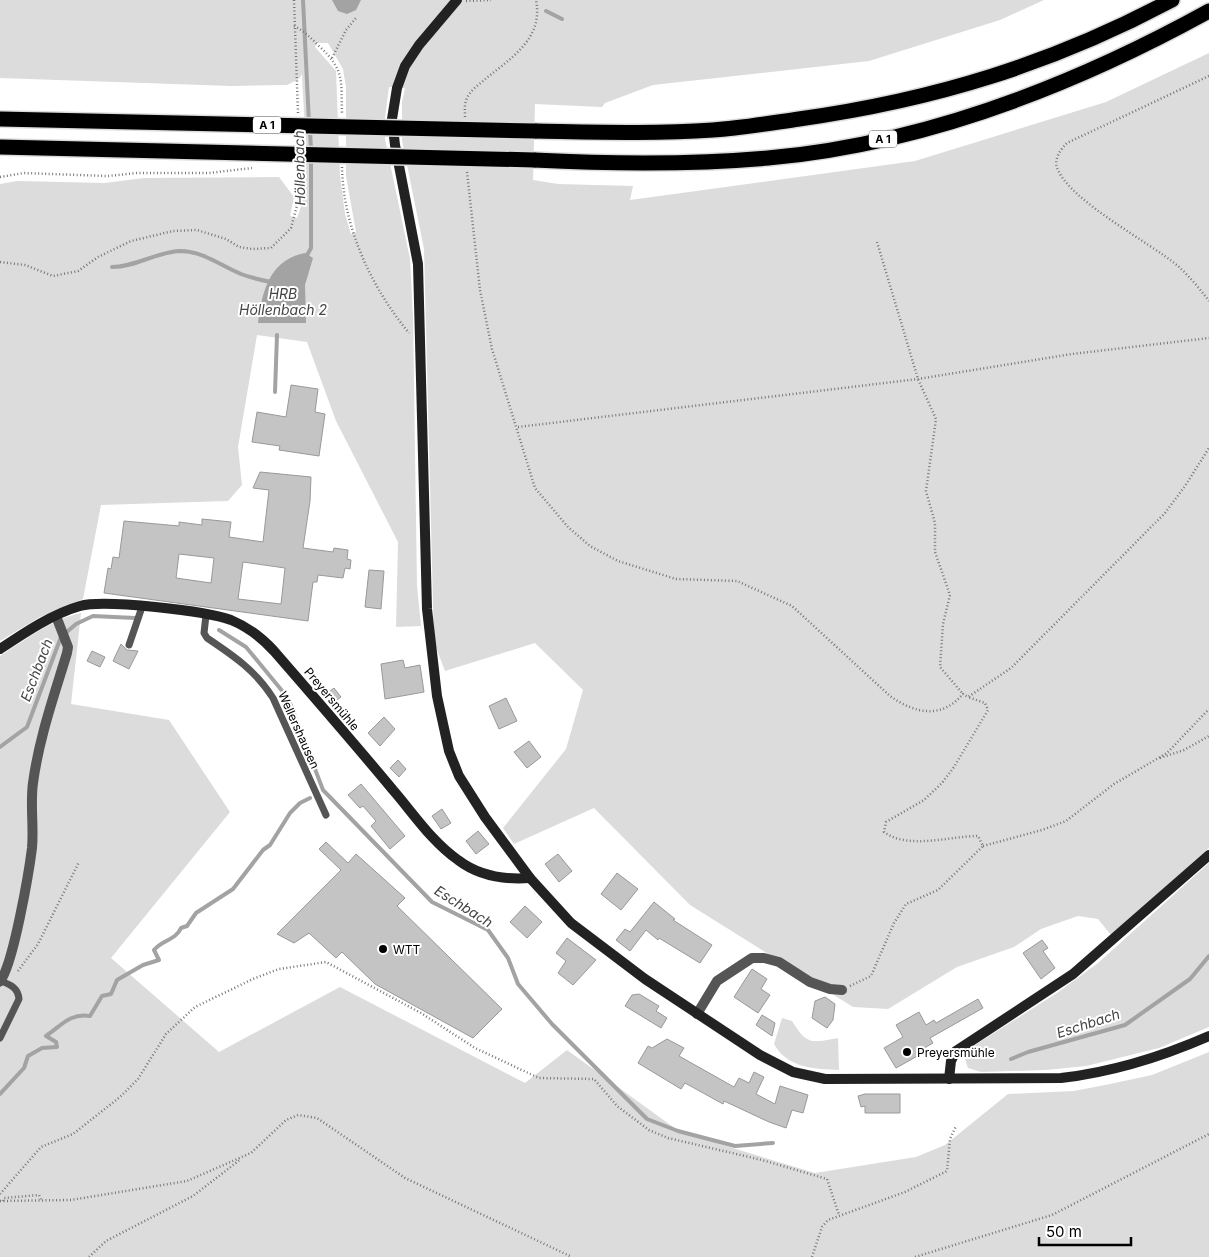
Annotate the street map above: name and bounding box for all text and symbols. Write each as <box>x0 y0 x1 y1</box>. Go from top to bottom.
road number: A 1 <box>253 116 281 134</box>
water label: Höllenbach <box>290 130 308 206</box>
road number: A 1 <box>869 130 897 148</box>
water label: HRB Höllenbach 2 <box>239 285 327 318</box>
water label: Eschbach <box>16 636 56 704</box>
street label: Preyersmühle <box>301 664 363 734</box>
street label: Wellershausen <box>275 689 323 771</box>
water label: Eschbach <box>432 881 496 931</box>
place label: WTT <box>393 942 421 957</box>
marker: WTT <box>377 943 389 955</box>
water label: Eschbach <box>1054 1005 1122 1041</box>
place label: Preyersmühle <box>917 1045 995 1060</box>
marker: Preyersmühle <box>901 1046 913 1058</box>
scale bar <box>1039 1214 1132 1246</box>
text: 50 m <box>1046 1222 1082 1241</box>

